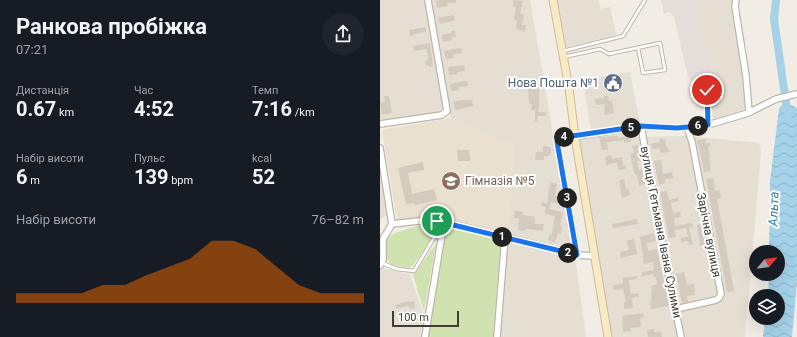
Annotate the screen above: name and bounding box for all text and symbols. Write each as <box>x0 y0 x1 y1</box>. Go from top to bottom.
button: share <box>322 13 364 55</box>
text: Ранкова пробіжка <box>16 14 207 39</box>
text: 07:21 <box>16 42 48 57</box>
public building icon: Нова Пошта №1 <box>602 72 624 94</box>
pin <box>690 73 724 107</box>
place label: Нова Пошта №1 <box>508 76 599 90</box>
icon: check <box>696 79 718 101</box>
text: Дистанція <box>16 84 69 97</box>
text: Час <box>134 84 153 97</box>
text: Темп <box>252 84 278 97</box>
text: 0.67 <box>16 97 56 121</box>
text: 4:52 <box>134 97 174 121</box>
text: 7:16 <box>252 97 292 121</box>
text: km <box>56 106 74 119</box>
text: /km <box>292 106 315 119</box>
pin: 6 <box>688 116 708 136</box>
pin: 5 <box>621 118 641 138</box>
text: 6 <box>695 119 701 132</box>
text: 5 <box>628 121 634 134</box>
pin: 4 <box>554 127 574 147</box>
text: 4 <box>561 130 567 143</box>
street label: вулиця Гетьмана Івана Сулими <box>637 145 685 319</box>
text: Набір висоти <box>16 152 84 165</box>
text: Пульс <box>134 152 165 165</box>
text: kcal <box>252 152 272 165</box>
text: 6 <box>16 165 27 189</box>
text: 139 <box>134 165 168 189</box>
text: 52 <box>252 165 275 189</box>
school or university icon: Гімназія №5 <box>440 170 462 192</box>
text: m <box>27 174 40 187</box>
text: bpm <box>168 174 193 187</box>
place label: Гімназія №5 <box>465 174 535 188</box>
pin: 3 <box>557 188 577 208</box>
text: 3 <box>564 191 570 204</box>
street label: Зарічна вулиця <box>694 191 724 279</box>
water label: Альта <box>765 191 782 228</box>
pin <box>420 204 454 238</box>
icon: arrive <box>426 210 448 232</box>
text: Набір висоти <box>16 212 96 227</box>
text: 76–82 m <box>312 212 364 227</box>
pin: 1 <box>492 227 512 247</box>
text: 1 <box>499 230 505 243</box>
pin: 2 <box>558 243 578 263</box>
north arrow <box>749 245 785 281</box>
map controls <box>749 245 785 325</box>
text: 2 <box>565 246 571 259</box>
button: layers <box>749 289 785 325</box>
scale bar <box>392 309 459 328</box>
text: 100 m <box>398 311 429 324</box>

